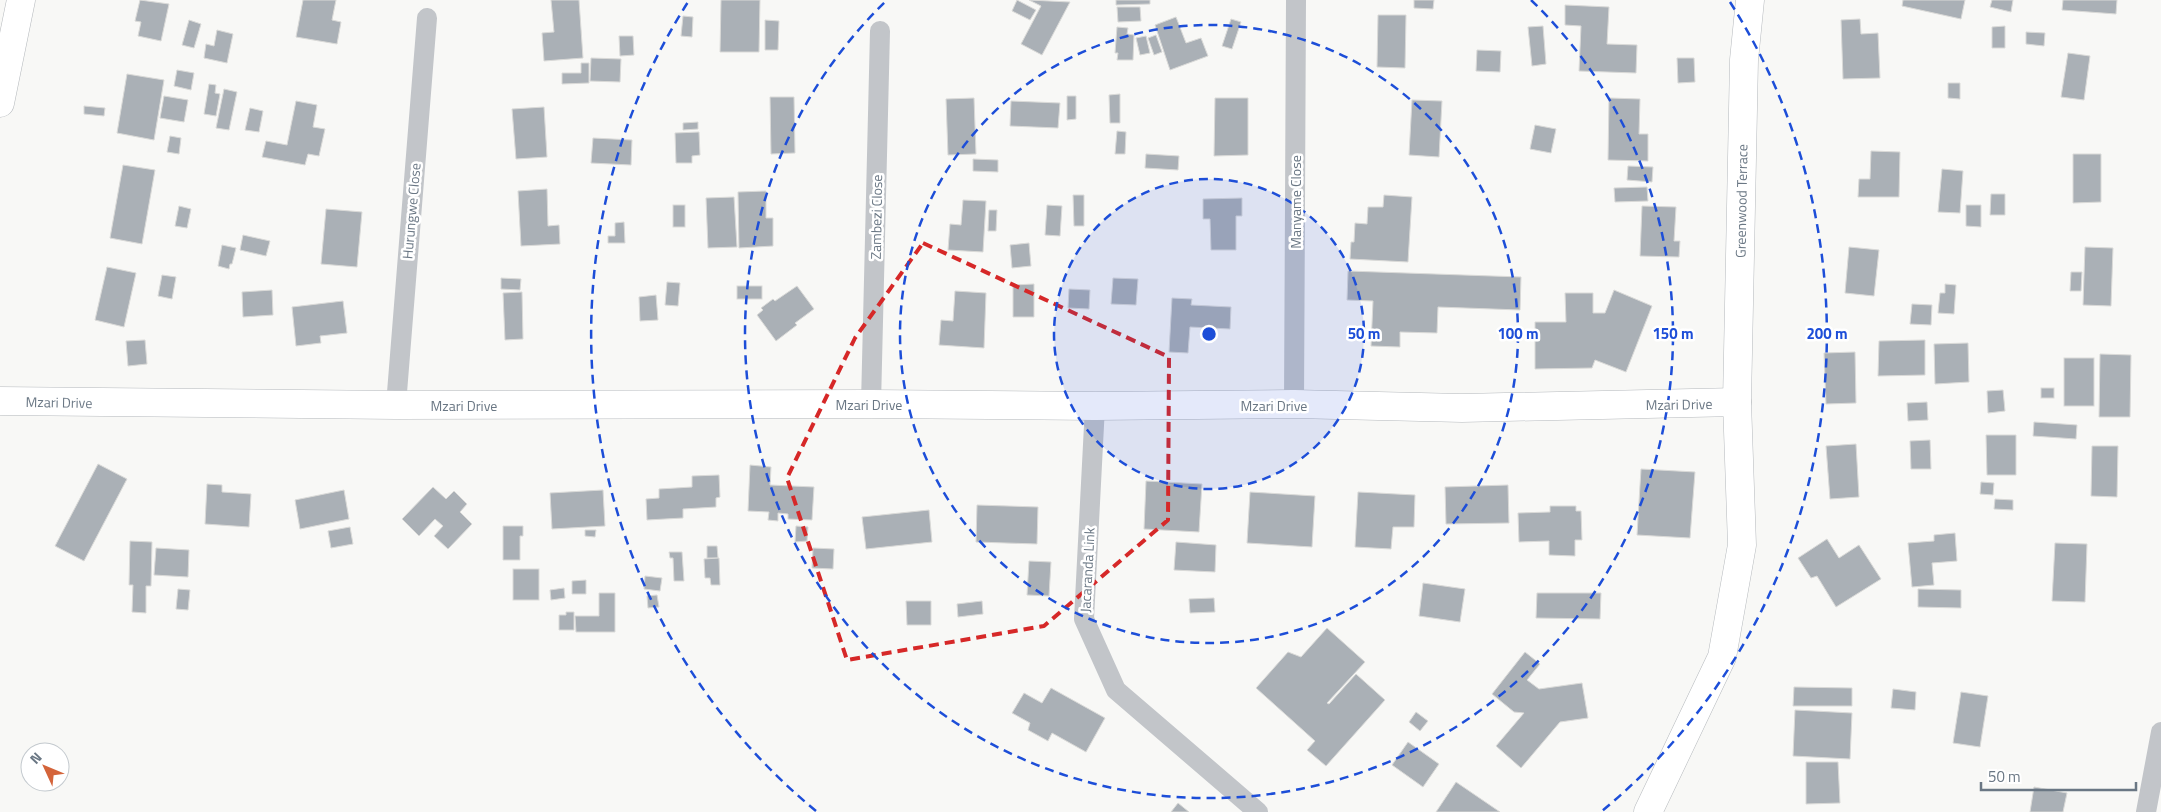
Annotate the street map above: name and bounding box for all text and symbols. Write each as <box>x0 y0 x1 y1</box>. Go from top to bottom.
street label: Greenwood Terrace <box>1730 144 1752 258</box>
street label: Manyame Close <box>1285 155 1306 249</box>
street label: Hurungwe Close <box>396 162 426 260</box>
street label: Zambezi Close <box>865 174 887 260</box>
text: 50 m <box>1348 322 1380 345</box>
text: 100 m <box>1497 322 1539 345</box>
text: 150 m <box>1652 322 1694 345</box>
text: 200 m <box>1806 322 1848 345</box>
centre of rings <box>1200 325 1218 343</box>
street label: Mzari Drive <box>25 391 93 413</box>
street label: Mzari Drive <box>1645 393 1713 415</box>
street label: Mzari Drive <box>836 394 902 415</box>
street label: Mzari Drive <box>431 395 497 416</box>
street label: Mzari Drive <box>1241 395 1307 416</box>
street label: Jacaranda Link <box>1074 527 1100 613</box>
north arrow <box>20 742 70 792</box>
text: N <box>24 747 46 768</box>
scale bar <box>1981 760 2136 792</box>
text: 50 m <box>1988 765 2021 788</box>

